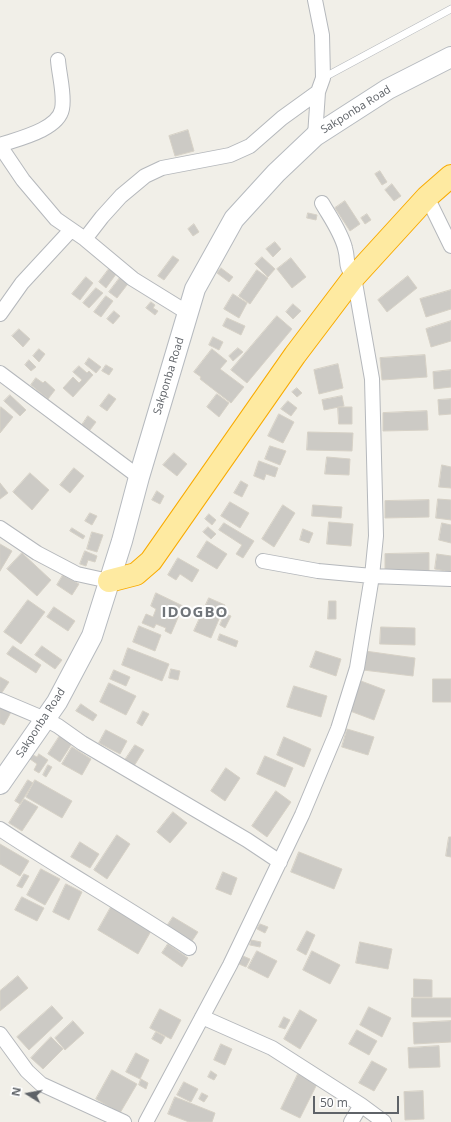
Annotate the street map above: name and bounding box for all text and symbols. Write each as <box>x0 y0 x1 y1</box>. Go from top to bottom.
street label: Sakponba Road <box>319 83 393 137</box>
street label: Sakponba Road <box>151 336 187 416</box>
district label: IDOGBO <box>162 604 228 622</box>
street label: Sakponba Road <box>14 686 68 760</box>
north arrow <box>8 1074 48 1114</box>
text: N <box>8 1086 24 1097</box>
scale bar <box>315 1088 401 1114</box>
text: 50 m <box>320 1094 348 1111</box>

